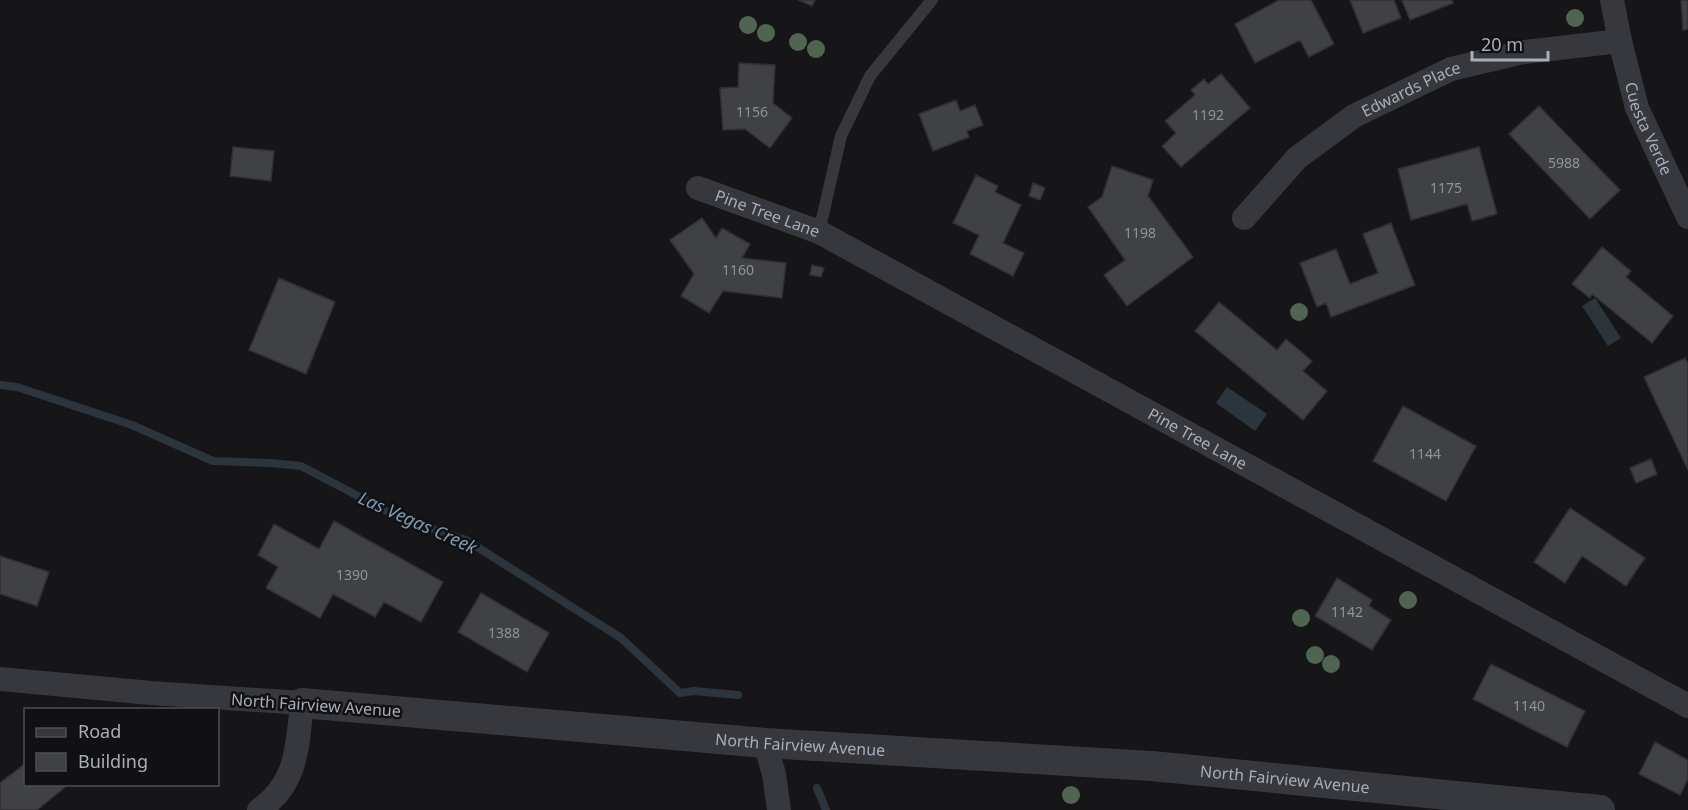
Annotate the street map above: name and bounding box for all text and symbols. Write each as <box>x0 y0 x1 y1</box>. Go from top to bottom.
scale bar <box>1472 24 1548 62</box>
text: 20 m <box>1481 32 1523 56</box>
street label: Edwards Place <box>1358 56 1463 122</box>
street label: Cuesta Verde <box>1620 80 1678 178</box>
house number: 1156 <box>736 102 768 121</box>
house number: 1192 <box>1192 105 1224 124</box>
house number: 5988 <box>1548 153 1580 172</box>
house number: 1175 <box>1430 178 1462 197</box>
street label: Pine Tree Lane <box>712 184 823 242</box>
house number: 1198 <box>1124 223 1156 242</box>
house number: 1160 <box>722 260 754 279</box>
street label: Pine Tree Lane <box>1144 403 1251 474</box>
house number: 1144 <box>1409 444 1441 463</box>
water label: Las Vegas Creek <box>355 485 482 559</box>
house number: 1390 <box>336 565 368 584</box>
house number: 1142 <box>1331 602 1363 621</box>
house number: 1388 <box>488 623 520 642</box>
street label: North Fairview Avenue <box>230 688 402 722</box>
house number: 1140 <box>1513 696 1545 715</box>
legend <box>24 708 219 786</box>
text: Road <box>78 719 121 743</box>
street label: North Fairview Avenue <box>714 728 886 761</box>
text: Building <box>78 749 148 773</box>
street label: North Fairview Avenue <box>1199 760 1371 798</box>

